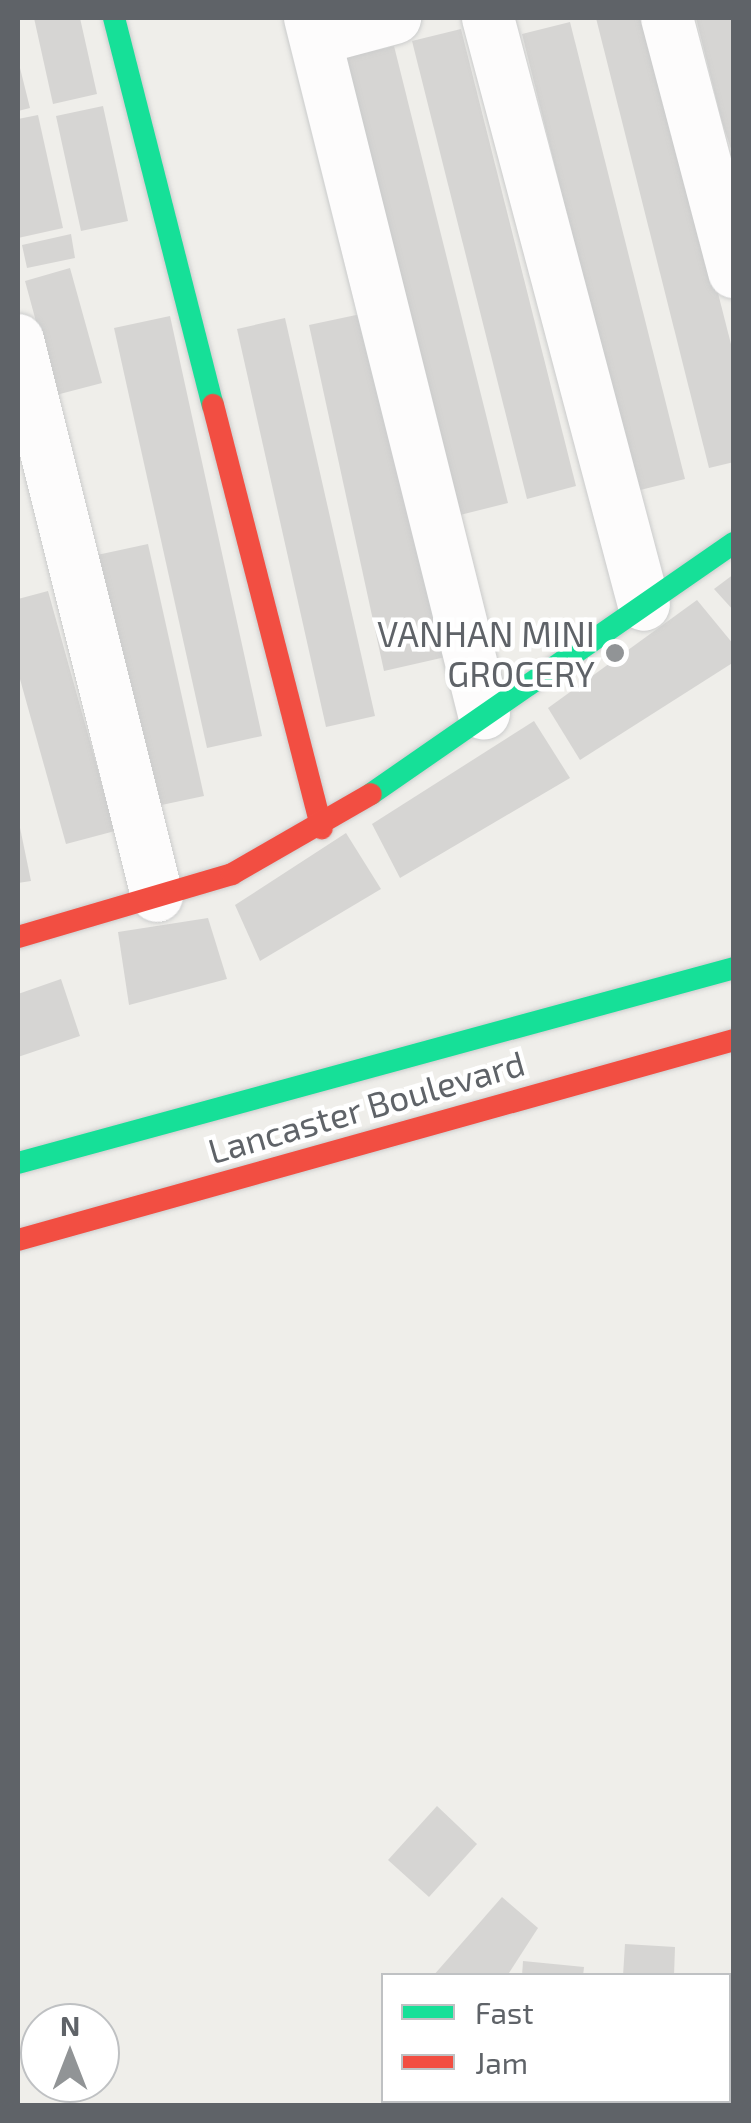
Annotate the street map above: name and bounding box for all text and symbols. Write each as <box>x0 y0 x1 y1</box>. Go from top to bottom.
place label: VANHAN MINI GROCERY <box>377 612 595 694</box>
marker: VANHAN MINI GROCERY <box>604 642 626 664</box>
street label: Lancaster Boulevard <box>203 1041 529 1171</box>
legend <box>381 1973 731 2103</box>
text: Fast <box>475 1994 534 2030</box>
north arrow <box>20 2003 120 2103</box>
text: N <box>60 2008 80 2042</box>
text: Jam <box>475 2044 528 2080</box>

